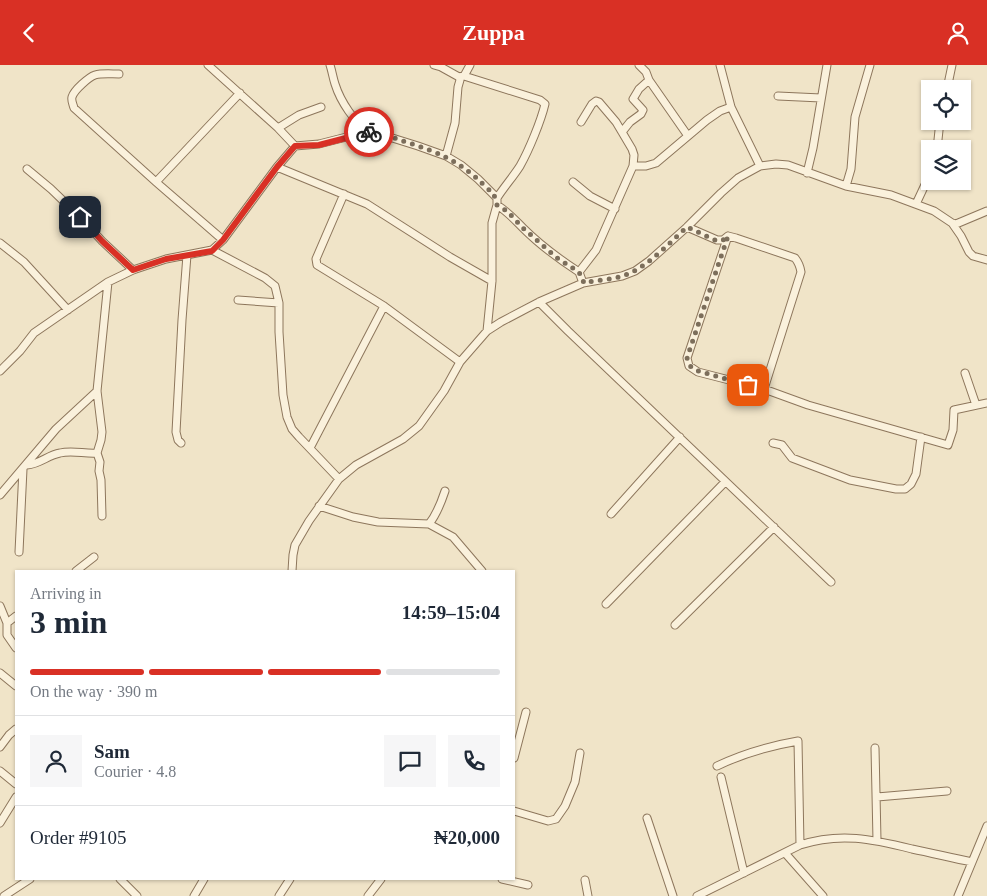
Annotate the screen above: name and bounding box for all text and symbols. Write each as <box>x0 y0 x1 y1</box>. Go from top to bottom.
icon: back <box>15 19 43 47</box>
icon: person <box>944 19 972 47</box>
text: Zuppa <box>462 20 525 45</box>
map controls <box>921 80 971 190</box>
button: locate <box>921 80 971 130</box>
courier <box>344 107 394 157</box>
icon: bike <box>355 118 383 146</box>
button: layers <box>921 140 971 190</box>
pin <box>59 196 101 238</box>
icon: home <box>66 203 94 231</box>
pin <box>727 364 769 406</box>
icon: bag <box>734 371 762 399</box>
text: Arriving in <box>30 585 102 602</box>
text: 14:59–15:04 <box>402 602 500 623</box>
text: 3 min <box>30 604 107 640</box>
text: On the way · 390 m <box>30 683 158 700</box>
button: person <box>30 735 82 787</box>
button: chat <box>384 735 436 787</box>
button: phone <box>448 735 500 787</box>
text: Sam <box>94 741 130 762</box>
text: Courier · 4.8 <box>94 763 176 780</box>
text: Order #9105 <box>30 827 127 848</box>
text: ₦20,000 <box>434 827 500 848</box>

